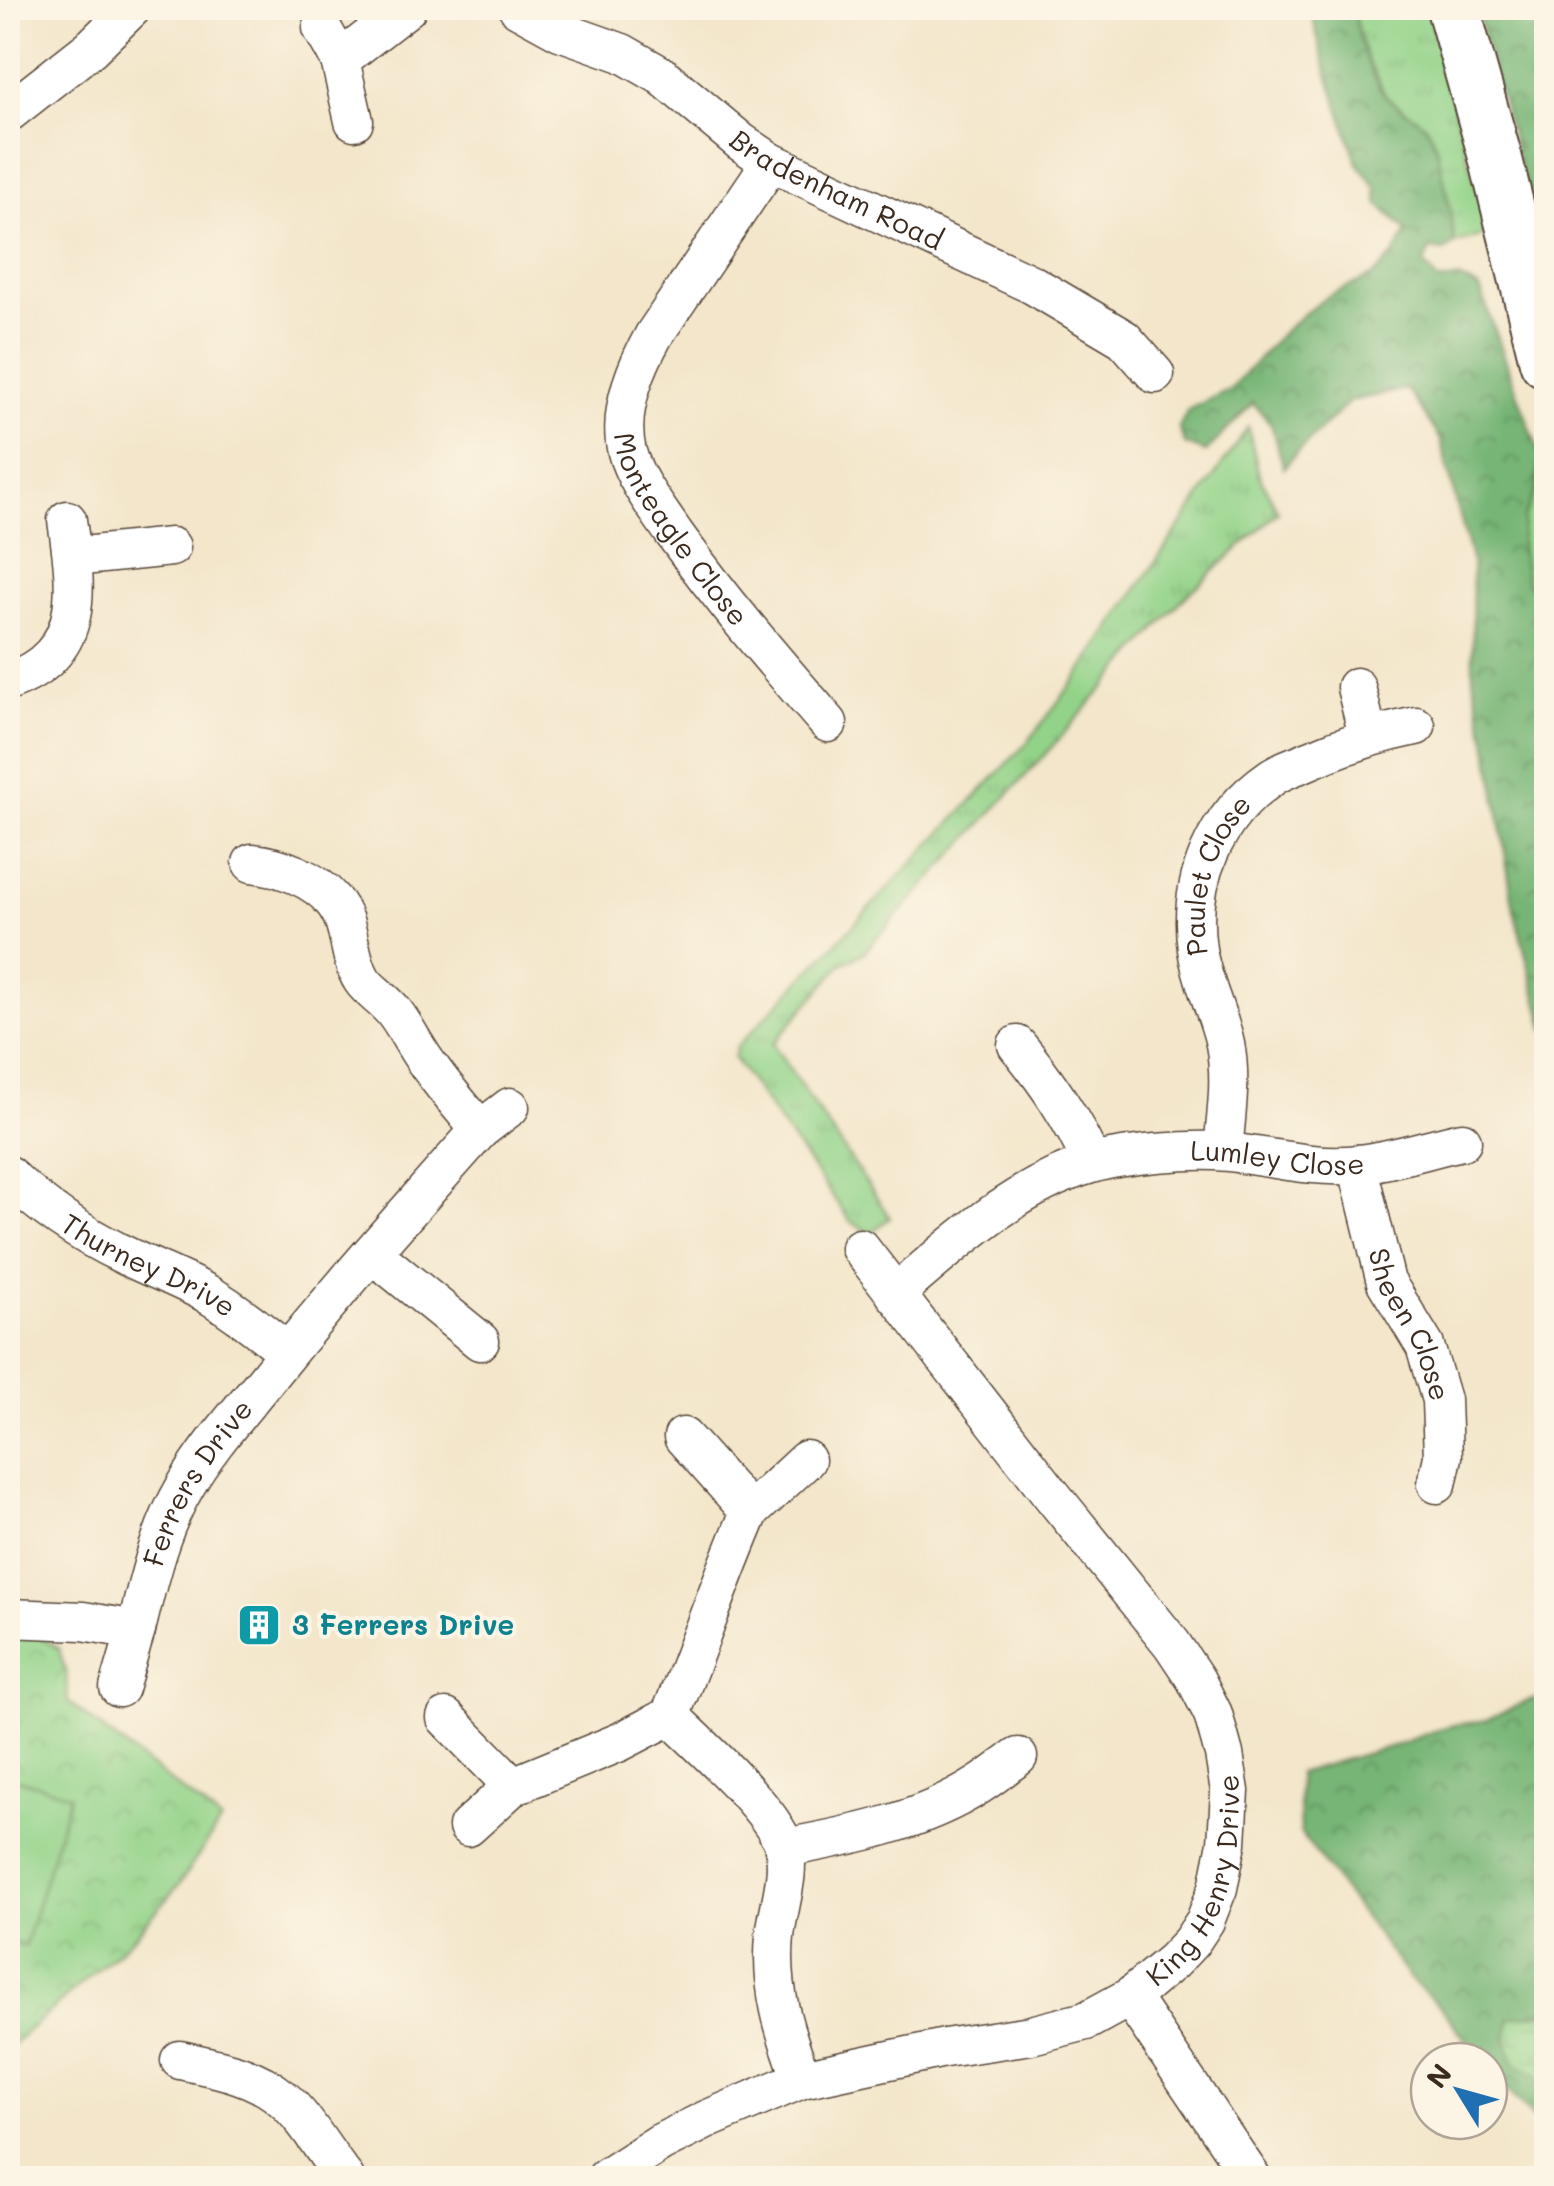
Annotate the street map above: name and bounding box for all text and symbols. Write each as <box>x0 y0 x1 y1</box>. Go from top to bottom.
street label: Bradenham Road <box>723 121 949 257</box>
street label: Monteagle Close <box>607 430 757 633</box>
street label: Paulet Close <box>1176 786 1258 958</box>
street label: Lumley Close <box>1190 1132 1366 1182</box>
street label: Thurney Drive <box>55 1205 243 1324</box>
street label: Sheen Close <box>1361 1244 1459 1405</box>
street label: Ferrers Drive <box>134 1391 260 1570</box>
building icon: 3 Ferrers Drive <box>236 1602 282 1648</box>
place label: 3 Ferrers Drive <box>292 1606 514 1642</box>
street label: King Henry Drive <box>1138 1772 1247 1993</box>
north arrow <box>1409 2041 1509 2141</box>
text: N <box>1417 2056 1459 2095</box>

